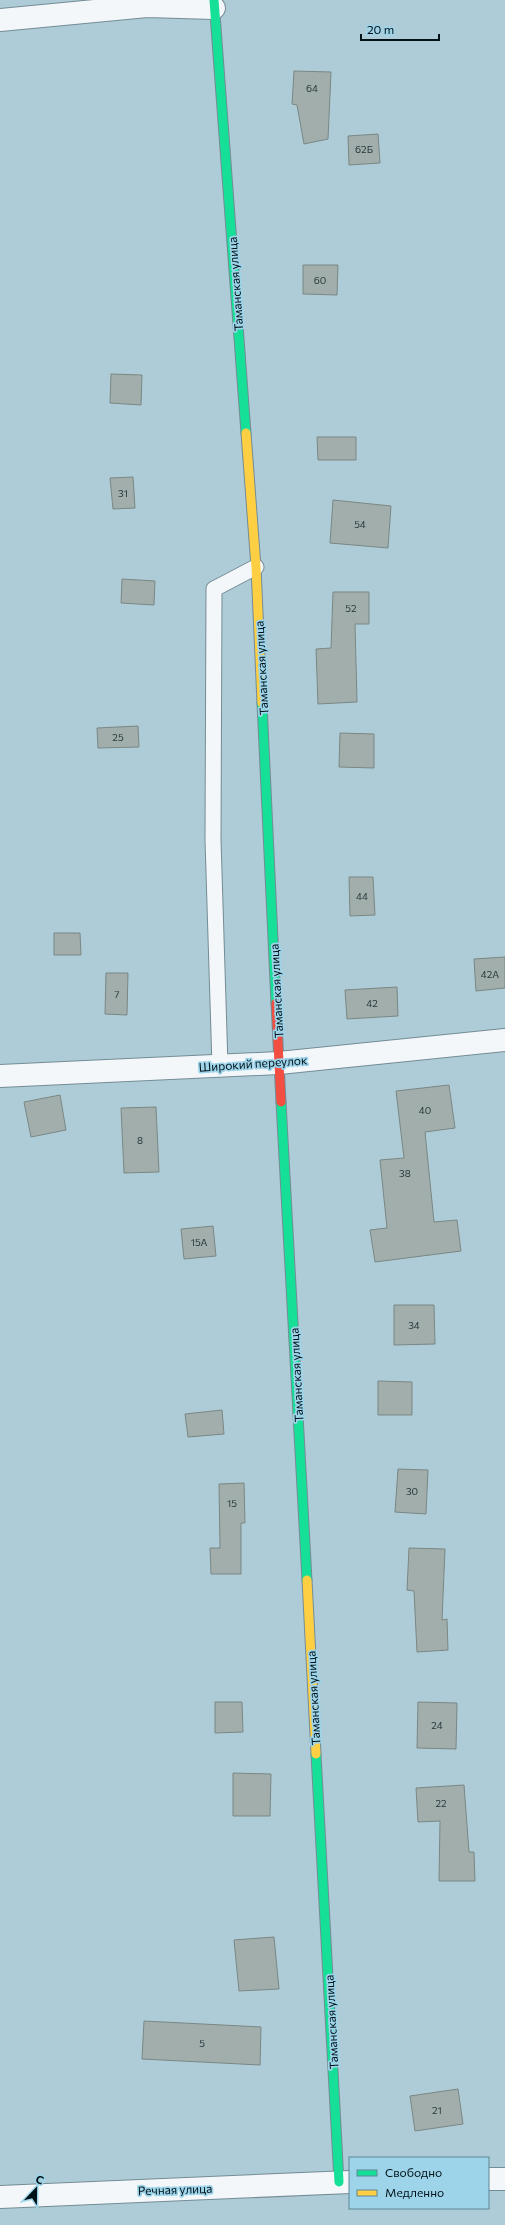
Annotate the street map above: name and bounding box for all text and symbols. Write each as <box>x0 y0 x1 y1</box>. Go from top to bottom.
scale bar <box>361 16 439 42</box>
text: 20 m <box>367 22 394 36</box>
house number: 64 <box>306 82 318 94</box>
house number: 62Б <box>355 143 373 155</box>
street label: Таманская улица <box>225 236 245 332</box>
house number: 60 <box>314 274 326 286</box>
house number: 31 <box>118 487 128 499</box>
house number: 54 <box>354 518 366 530</box>
house number: 52 <box>345 602 357 614</box>
street label: Таманская улица <box>252 620 270 716</box>
house number: 25 <box>112 731 124 743</box>
house number: 44 <box>356 890 368 902</box>
street label: Таманская улица <box>267 943 285 1039</box>
house number: 42А <box>481 968 499 980</box>
house number: 7 <box>114 988 120 1000</box>
house number: 42 <box>366 997 378 1009</box>
street label: Широкий переулок <box>198 1052 308 1074</box>
house number: 40 <box>419 1104 431 1116</box>
house number: 8 <box>137 1134 143 1146</box>
house number: 38 <box>399 1167 411 1179</box>
house number: 15А <box>191 1236 207 1248</box>
house number: 34 <box>408 1319 420 1331</box>
street label: Таманская улица <box>287 1327 305 1423</box>
house number: 30 <box>406 1485 418 1497</box>
house number: 15 <box>227 1497 237 1509</box>
street label: Таманская улица <box>304 1650 322 1746</box>
house number: 24 <box>431 1719 443 1731</box>
house number: 22 <box>435 1797 447 1809</box>
street label: Таманская улица <box>322 1974 340 2070</box>
house number: 5 <box>199 2037 205 2049</box>
house number: 21 <box>432 2104 442 2116</box>
legend <box>349 2157 489 2209</box>
text: Свободно <box>385 2165 442 2179</box>
north arrow <box>16 2169 56 2209</box>
text: С <box>34 2172 46 2187</box>
street label: Речная улица <box>138 2181 212 2197</box>
text: Медленно <box>385 2185 444 2199</box>

